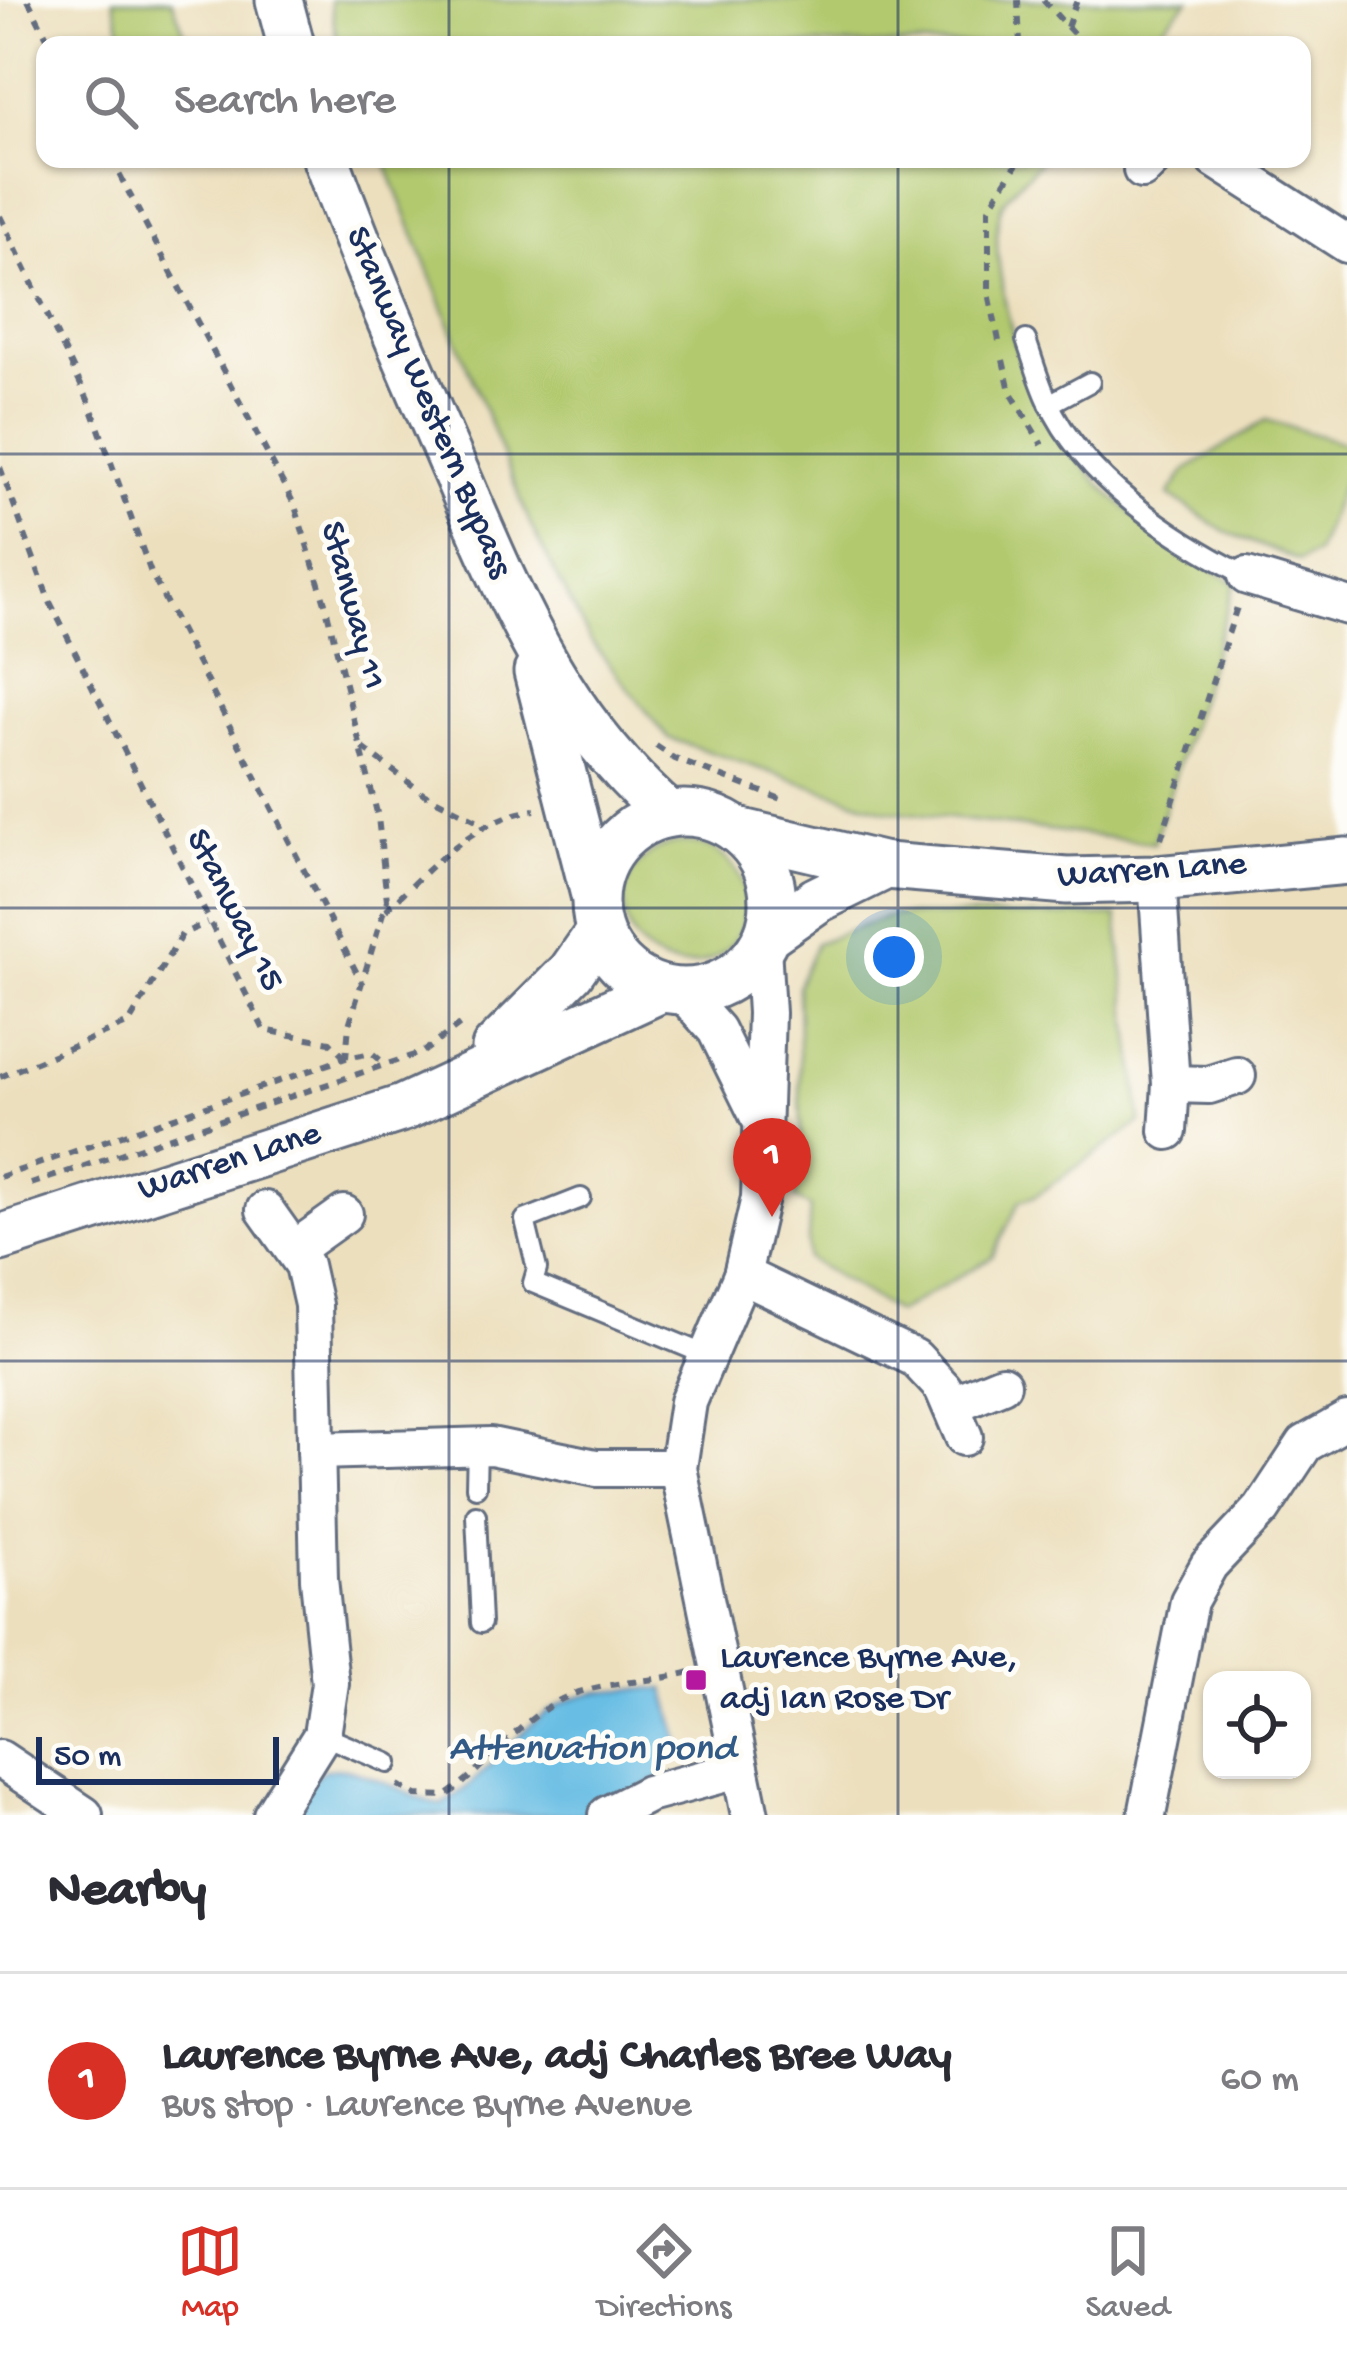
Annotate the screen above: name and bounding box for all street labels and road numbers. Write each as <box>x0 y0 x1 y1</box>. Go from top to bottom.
street label: Stanway Western Bypass <box>334 221 521 587</box>
street label: Stanway 11 <box>308 518 394 694</box>
street label: Stanway 15 <box>174 823 292 999</box>
street label: Warren Lane <box>1056 844 1248 900</box>
street label: Warren Lane <box>133 1113 327 1213</box>

